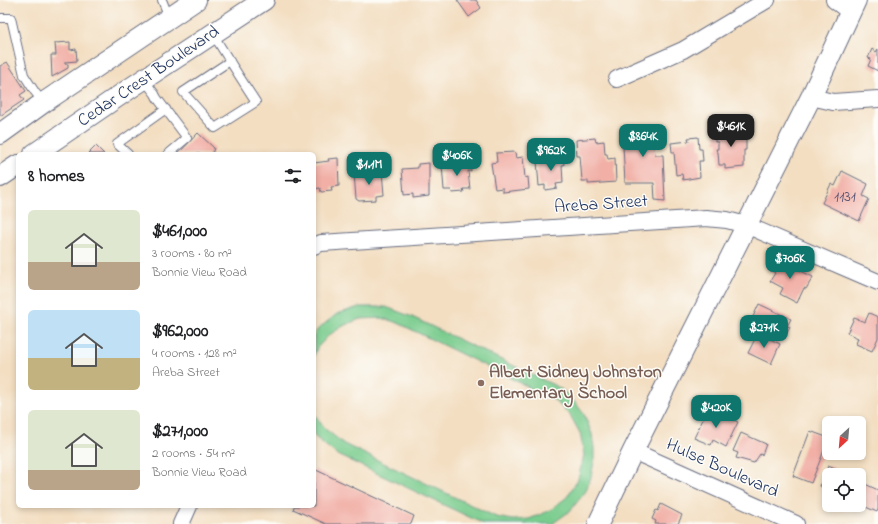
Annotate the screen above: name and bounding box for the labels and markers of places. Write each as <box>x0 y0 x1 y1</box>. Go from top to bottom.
pin: $461K <box>703 114 759 148</box>
pin: $864K <box>615 124 671 158</box>
pin: $962K <box>523 138 579 172</box>
pin: $406K <box>429 143 485 177</box>
pin: $1.1M <box>341 152 397 186</box>
pin: $706K <box>762 246 818 280</box>
pin: $271K <box>736 315 792 349</box>
place label: Albert Sidney Johnston Elementary School <box>489 360 662 408</box>
marker: Albert Sidney Johnston Elementary School <box>476 378 486 388</box>
pin: $420K <box>688 395 744 429</box>

